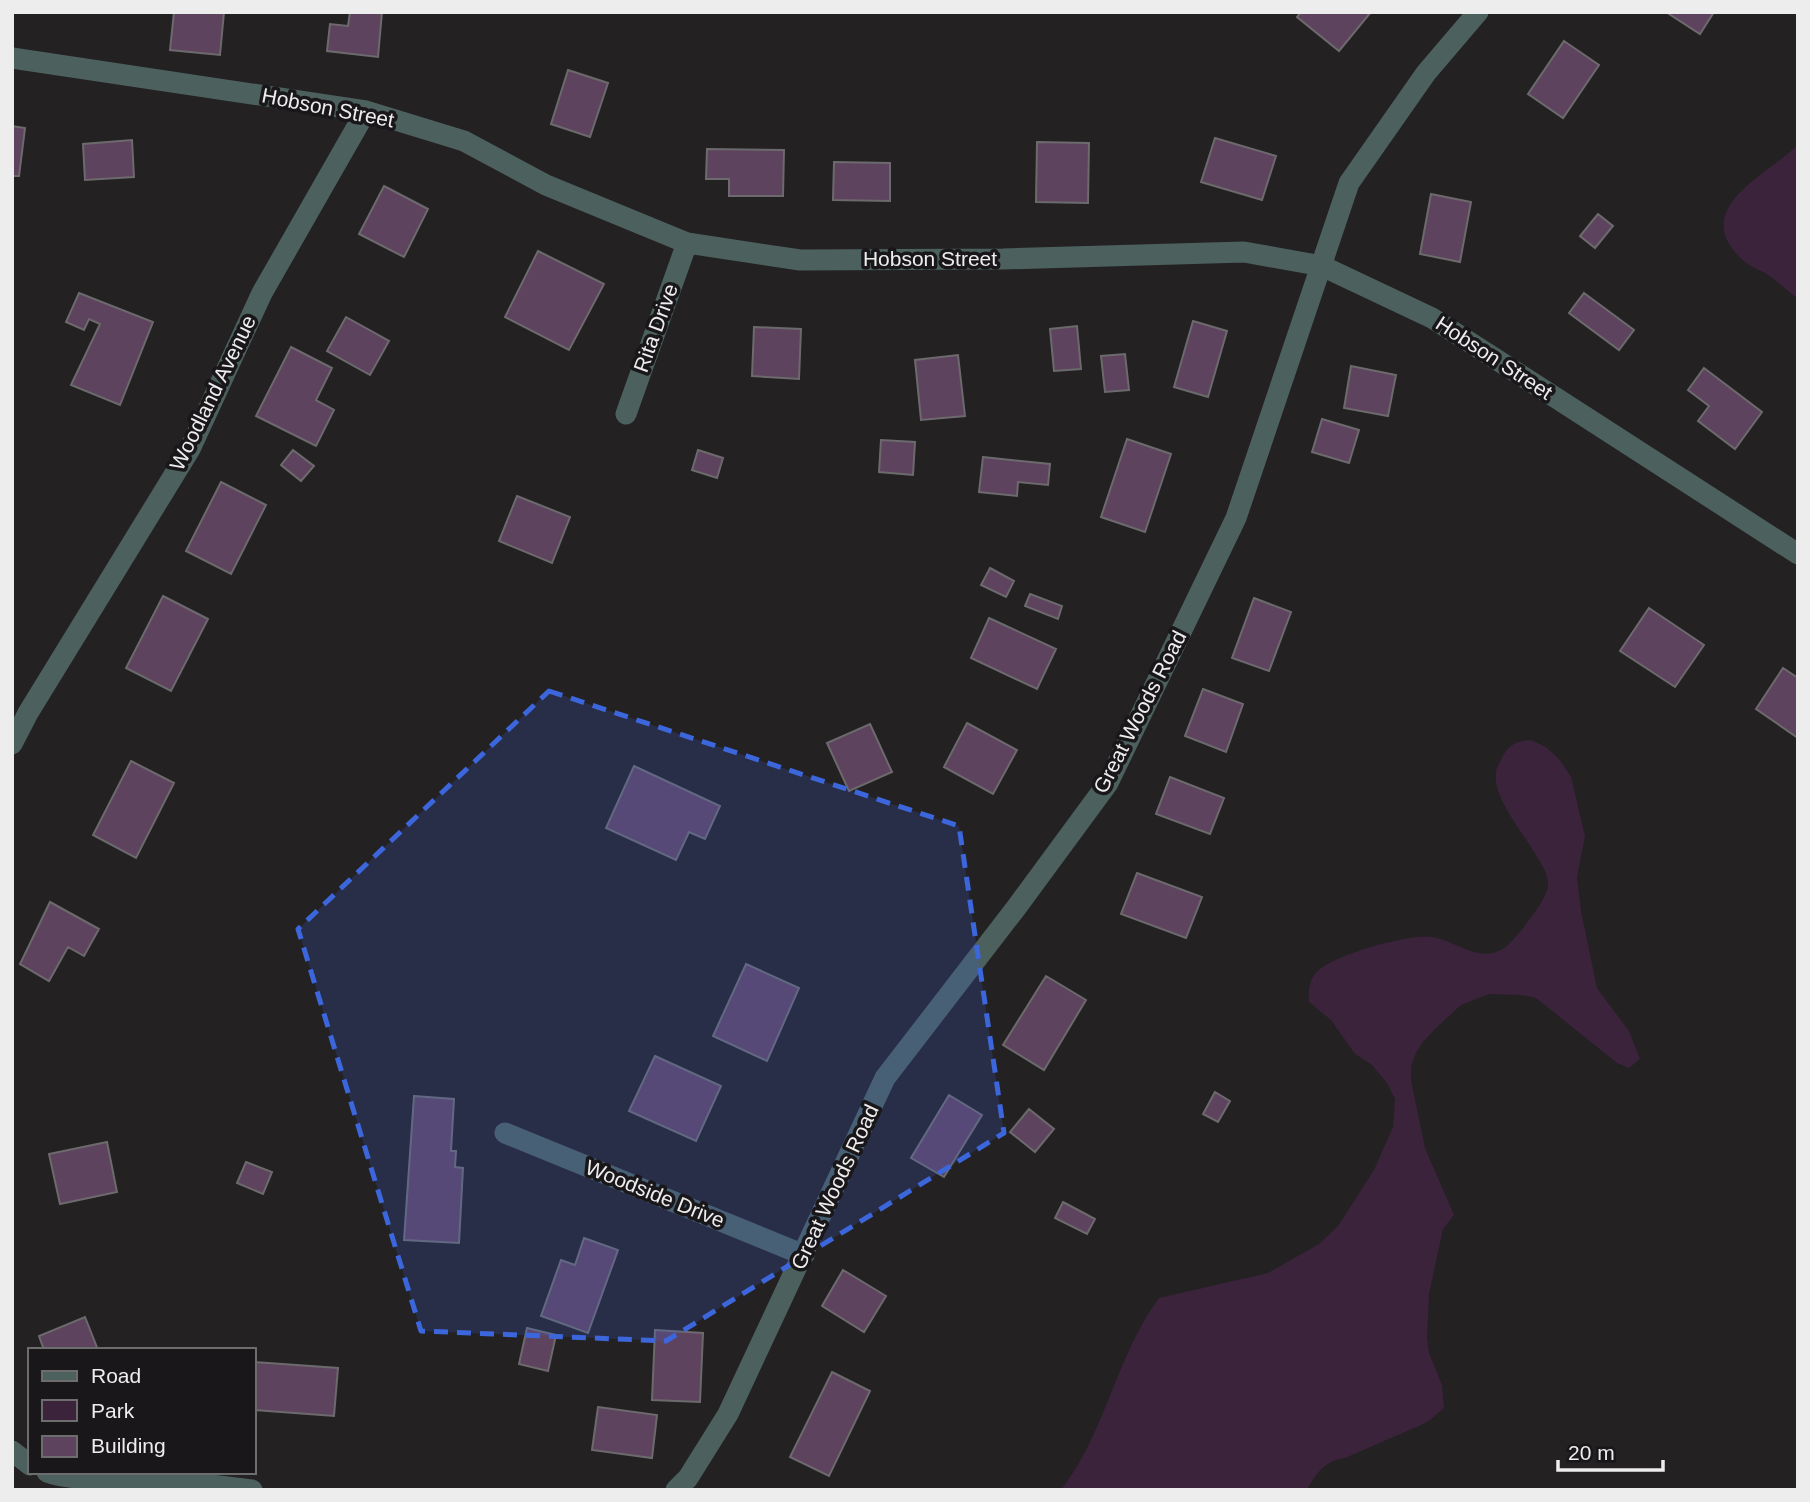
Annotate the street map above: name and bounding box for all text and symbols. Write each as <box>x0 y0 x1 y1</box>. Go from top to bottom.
street label: Hobson Street <box>260 83 396 132</box>
street label: Hobson Street <box>863 247 997 270</box>
street label: Rita Drive <box>629 281 682 375</box>
street label: Woodland Avenue <box>165 311 260 474</box>
street label: Hobson Street <box>1432 311 1557 404</box>
street label: Great Woods Road <box>1089 627 1191 797</box>
street label: Great Woods Road <box>786 1101 883 1273</box>
street label: Woodside Drive <box>582 1155 728 1232</box>
legend <box>28 1348 256 1474</box>
text: Road <box>91 1364 141 1387</box>
text: Park <box>91 1399 135 1422</box>
scale bar <box>1558 1428 1663 1472</box>
text: Building <box>91 1434 166 1457</box>
text: 20 m <box>1568 1441 1615 1464</box>

